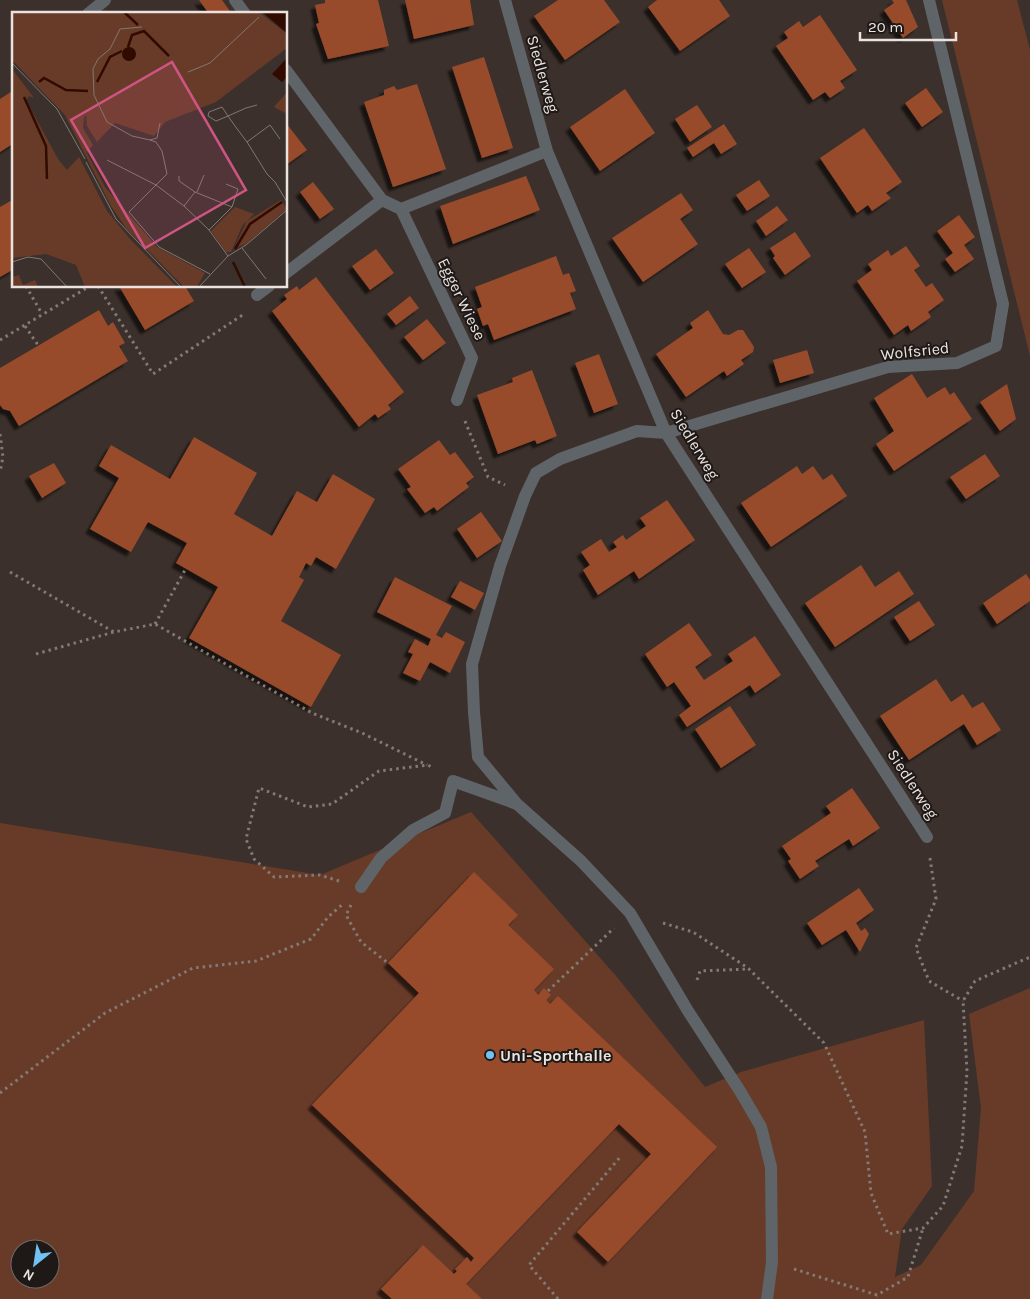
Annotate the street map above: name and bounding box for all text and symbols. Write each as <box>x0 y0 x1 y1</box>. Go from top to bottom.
scale bar <box>860 10 956 42</box>
inset map <box>12 12 288 288</box>
text: 20 m <box>868 18 903 36</box>
street label: Siedlerweg <box>523 33 563 115</box>
street label: Egger Wiese <box>434 255 490 343</box>
street label: Wolfsried <box>880 338 950 364</box>
street label: Siedlerweg <box>666 405 724 483</box>
street label: Siedlerweg <box>883 746 943 822</box>
place label: Uni-Sporthalle <box>500 1046 611 1065</box>
marker: Uni-Sporthalle <box>484 1049 496 1061</box>
north arrow <box>10 1239 60 1289</box>
text: N <box>20 1265 37 1285</box>

